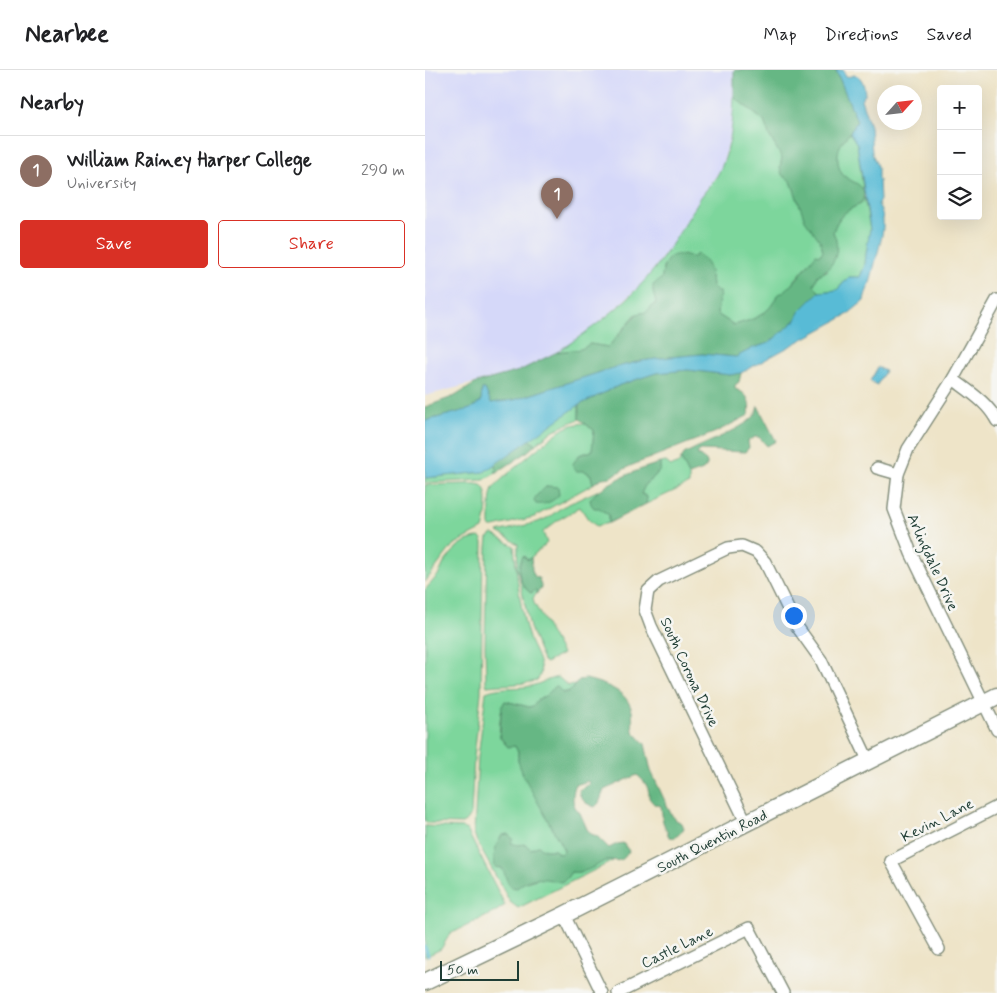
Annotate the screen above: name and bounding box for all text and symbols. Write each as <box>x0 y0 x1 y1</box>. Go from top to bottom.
text: Nearbee <box>25 19 109 50</box>
text: Map <box>764 23 797 47</box>
text: Directions <box>825 23 899 47</box>
text: Saved <box>927 23 972 47</box>
north arrow <box>877 85 922 130</box>
map controls <box>937 85 982 220</box>
button: + <box>937 85 982 130</box>
text: Nearby <box>20 89 84 117</box>
button: − <box>937 130 982 175</box>
text: William Rainey Harper College <box>67 148 312 173</box>
text: 1 <box>32 160 40 181</box>
text: 290 m <box>361 160 405 181</box>
text: University <box>67 173 137 194</box>
button: layers <box>937 175 982 220</box>
pin: 1 <box>541 178 573 219</box>
button: Save <box>20 220 208 268</box>
button: Share <box>218 220 405 268</box>
street label: Arlingdale Drive <box>901 511 962 614</box>
your location <box>781 603 807 629</box>
street label: South Corona Drive <box>655 614 723 731</box>
street label: Kevin Lane <box>898 794 977 848</box>
street label: South Quentin Road <box>654 805 771 878</box>
street label: Castle Lane <box>638 922 717 974</box>
scale bar <box>440 958 519 981</box>
text: 50 m <box>447 961 478 979</box>

